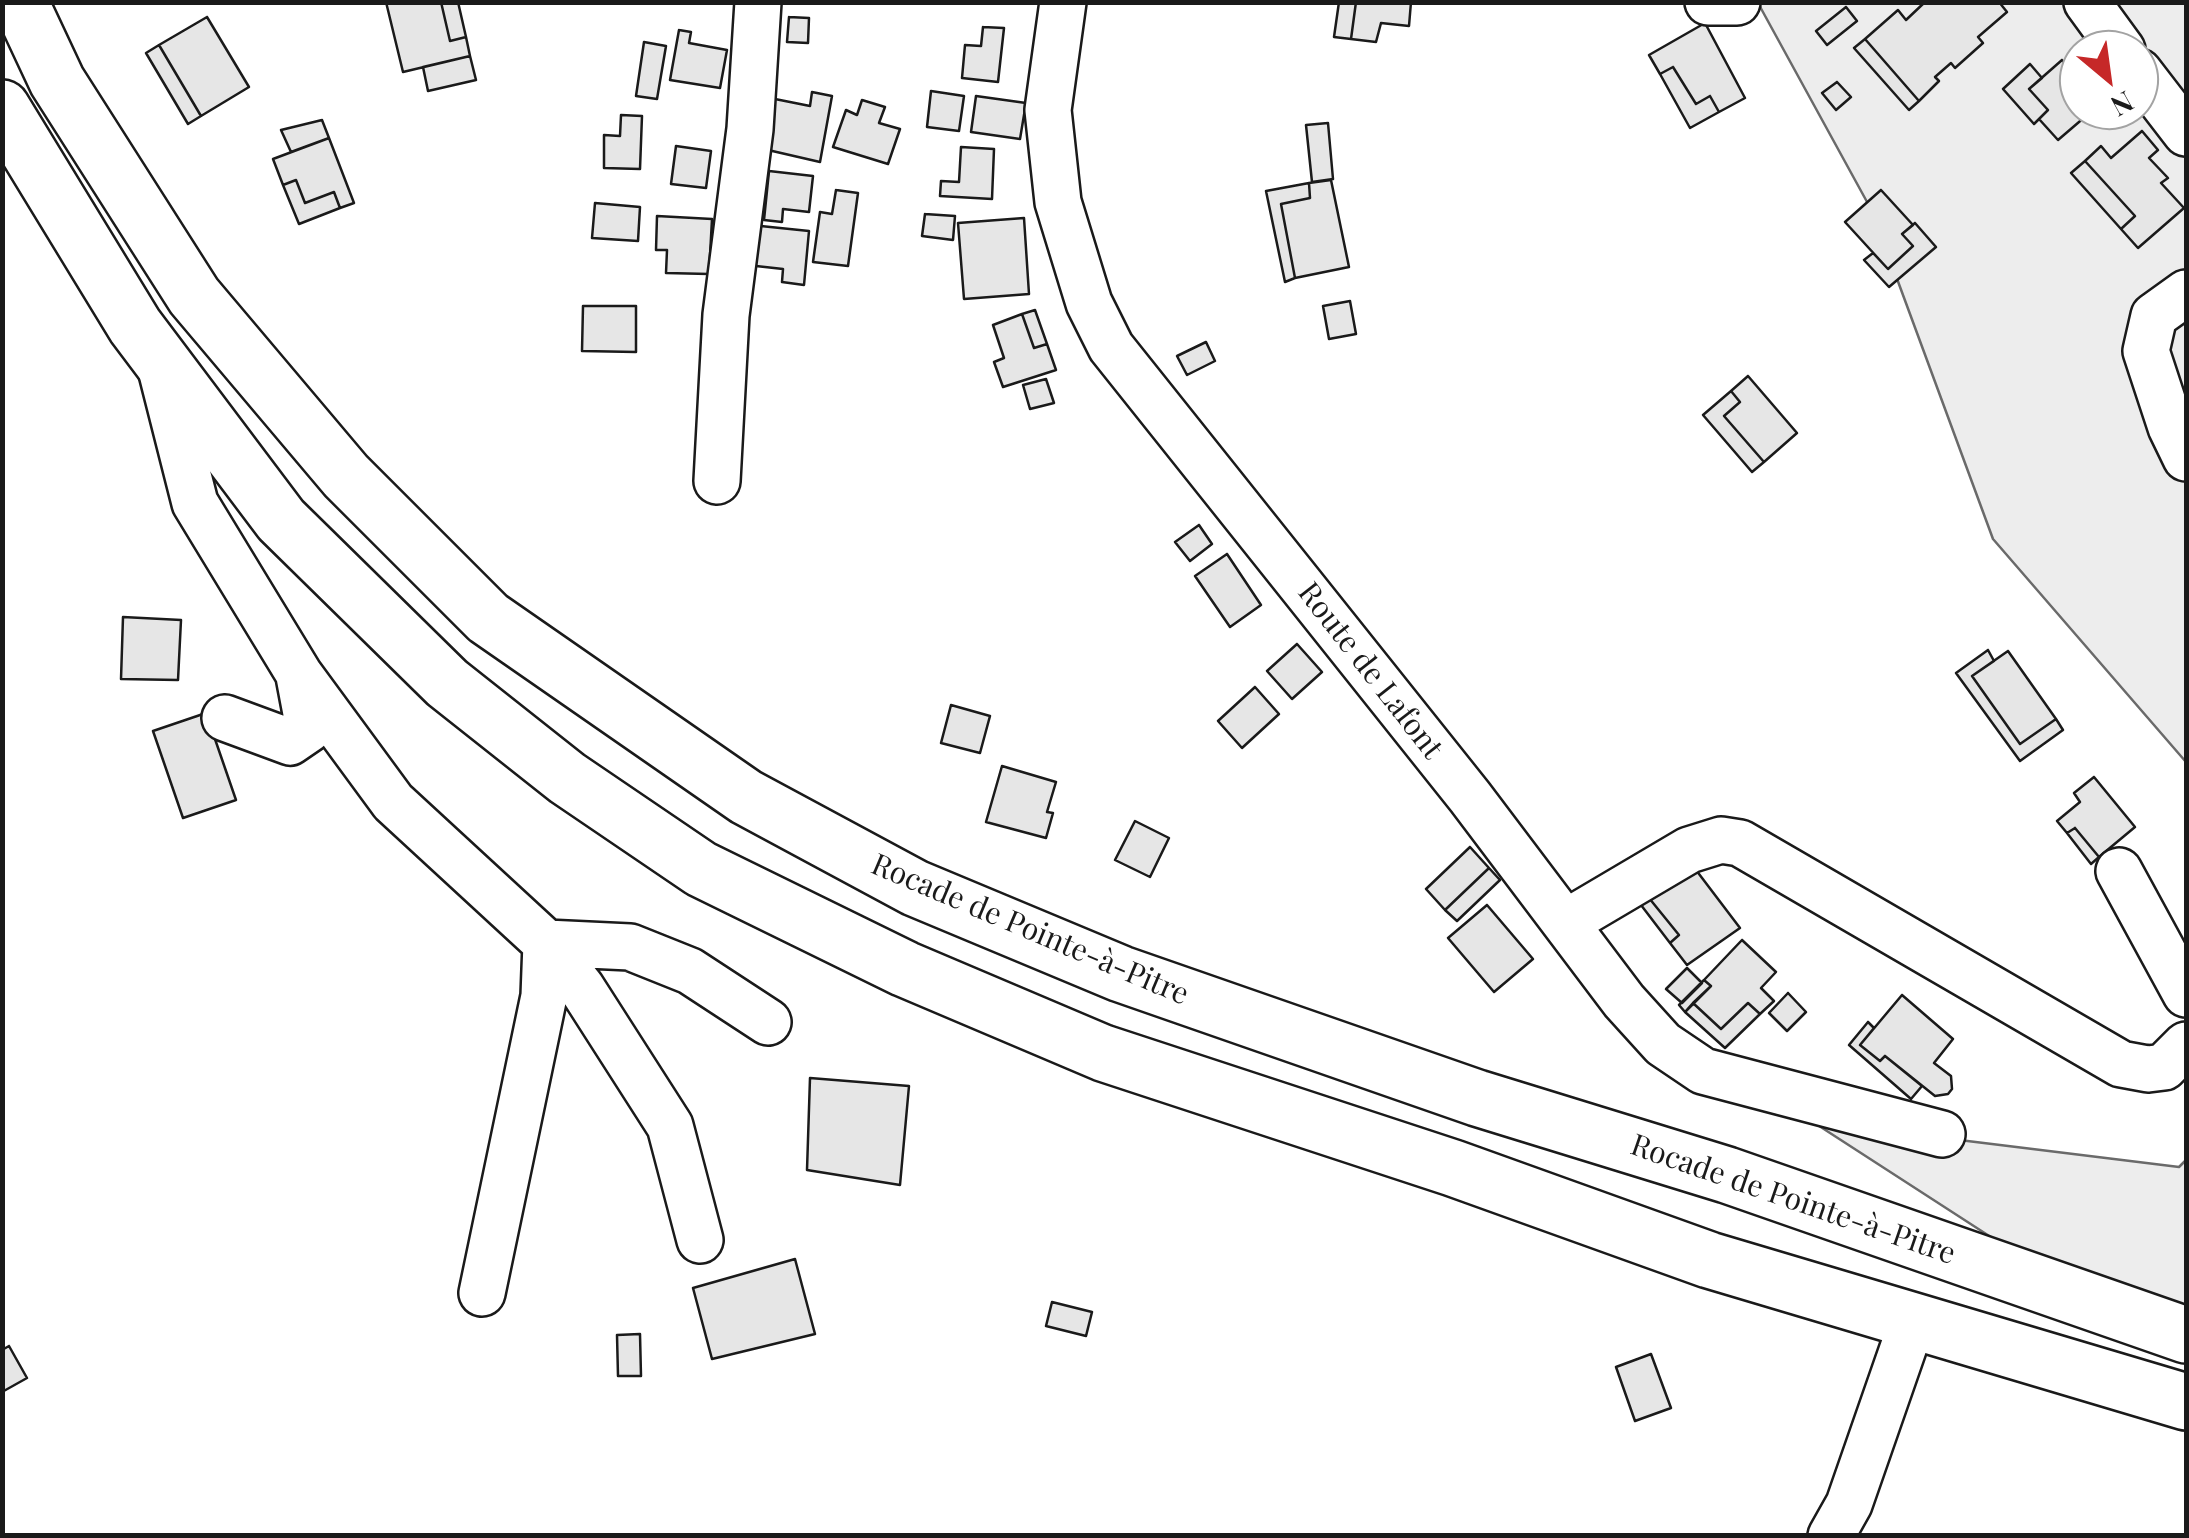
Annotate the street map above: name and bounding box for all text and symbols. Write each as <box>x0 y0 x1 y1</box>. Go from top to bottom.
north arrow <box>2059 30 2159 130</box>
text: N <box>2105 84 2141 126</box>
street label: Route de Lafont <box>1290 576 1450 766</box>
street label: Rocade de Pointe-à-Pitre <box>866 847 1194 1013</box>
street label: Rocade de Pointe-à-Pitre <box>1626 1127 1960 1273</box>

